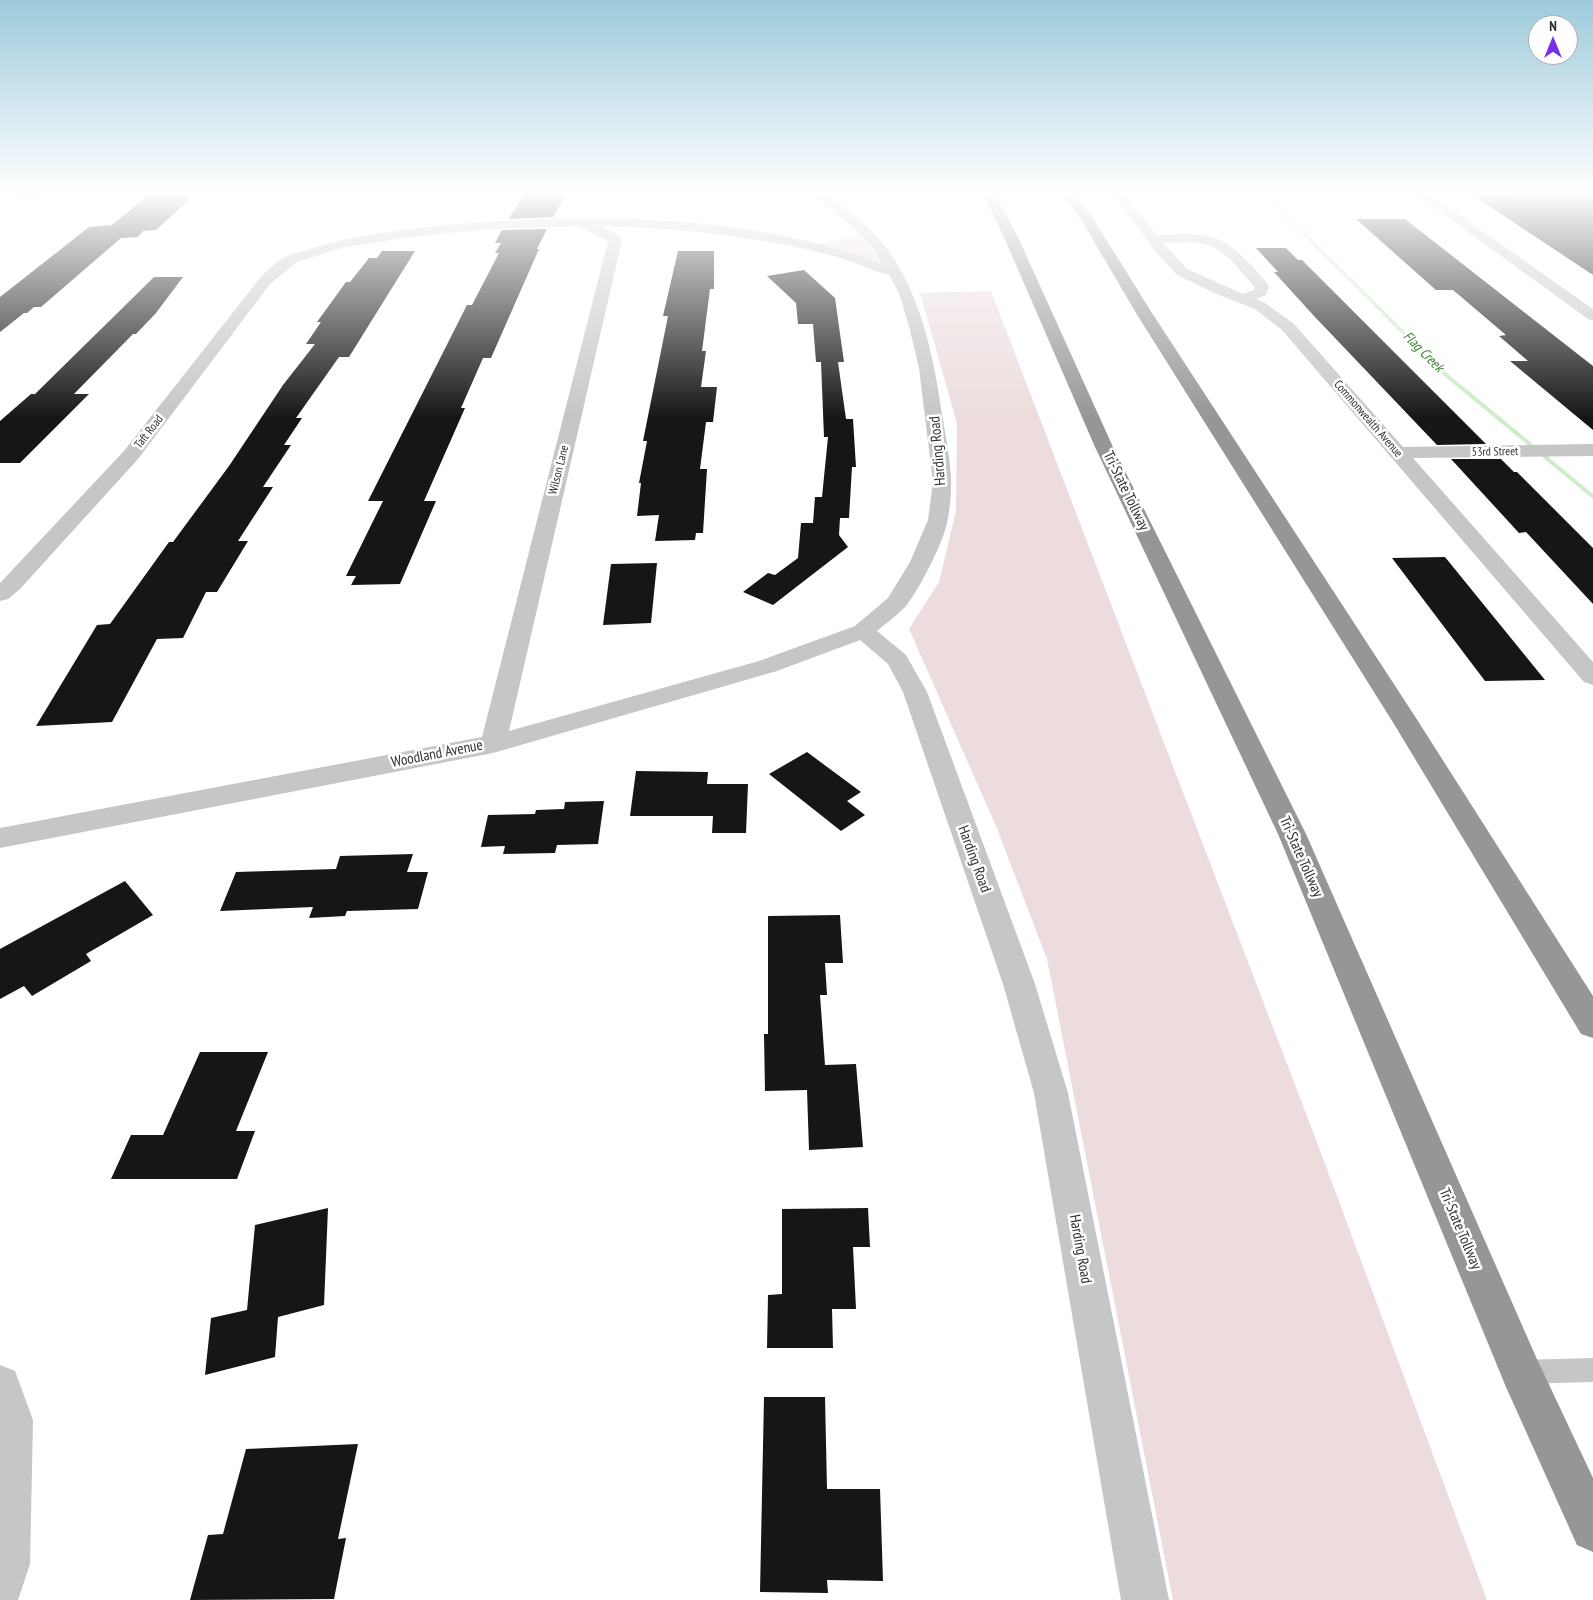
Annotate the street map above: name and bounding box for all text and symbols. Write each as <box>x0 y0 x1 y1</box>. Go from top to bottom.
north arrow <box>1528 15 1578 65</box>
text: N <box>1549 17 1557 35</box>
water label: Flag Creek <box>1399 328 1447 376</box>
street label: Commonwealth Avenue <box>1331 378 1405 460</box>
street label: Taft Road <box>132 412 166 452</box>
street label: Harding Road <box>926 415 950 487</box>
street label: Wilson Lane <box>546 444 572 496</box>
street label: 53rd Street <box>1472 444 1518 460</box>
street label: Tri-State Tollway <box>1099 448 1153 534</box>
street label: Woodland Avenue <box>390 736 484 772</box>
street label: Tri-State Tollway <box>1275 814 1327 900</box>
street label: Harding Road <box>954 823 994 895</box>
street label: Tri-State Tollway <box>1435 1186 1485 1272</box>
street label: Harding Road <box>1065 1213 1095 1285</box>

